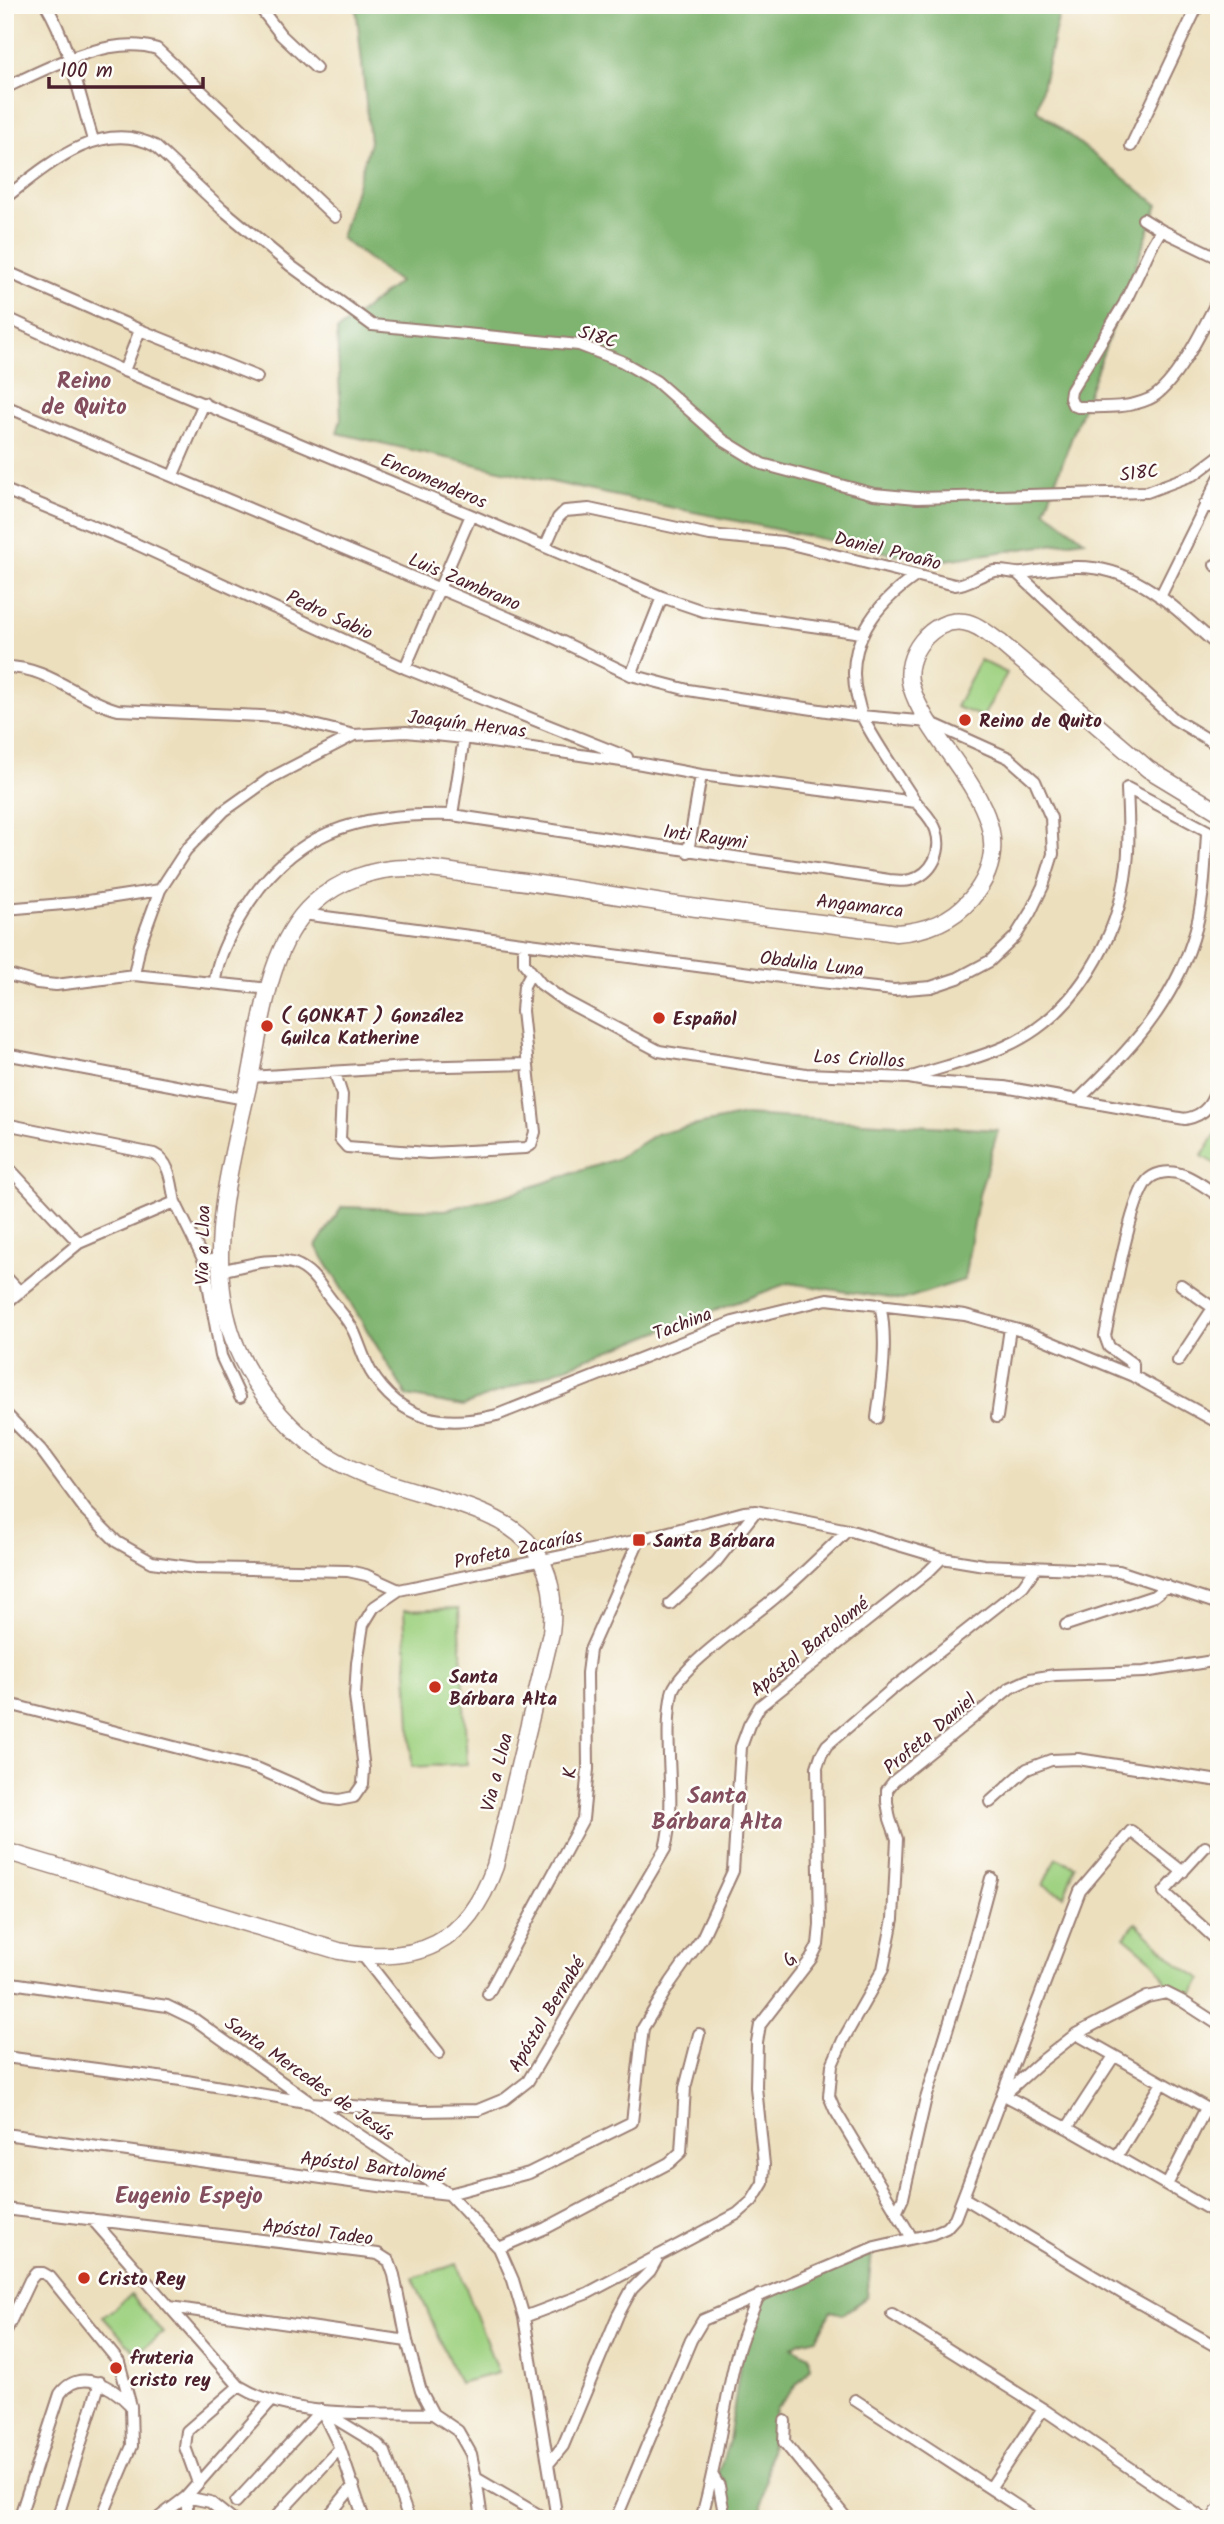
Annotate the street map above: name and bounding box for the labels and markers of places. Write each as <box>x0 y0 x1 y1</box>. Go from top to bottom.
place label: Reino de Quito <box>979 707 1102 737</box>
marker: Reino de Quito <box>957 712 973 728</box>
place label: ( GONKAT ) González Guilca Katherine <box>281 1002 464 1054</box>
place label: Español <box>673 1005 737 1035</box>
marker: Español <box>651 1010 667 1026</box>
marker: ( GONKAT ) González Guilca Katherine <box>259 1018 275 1034</box>
place label: Santa Bárbara <box>653 1527 775 1557</box>
marker: Santa Bárbara <box>631 1532 647 1548</box>
place label: Santa Bárbara Alta <box>449 1663 558 1715</box>
marker: Santa Bárbara Alta <box>427 1679 443 1695</box>
place label: Cristo Rey <box>98 2265 186 2295</box>
marker: Cristo Rey <box>76 2270 92 2286</box>
place label: fruteria cristo rey <box>130 2344 211 2396</box>
marker: fruteria cristo rey <box>108 2360 124 2376</box>

